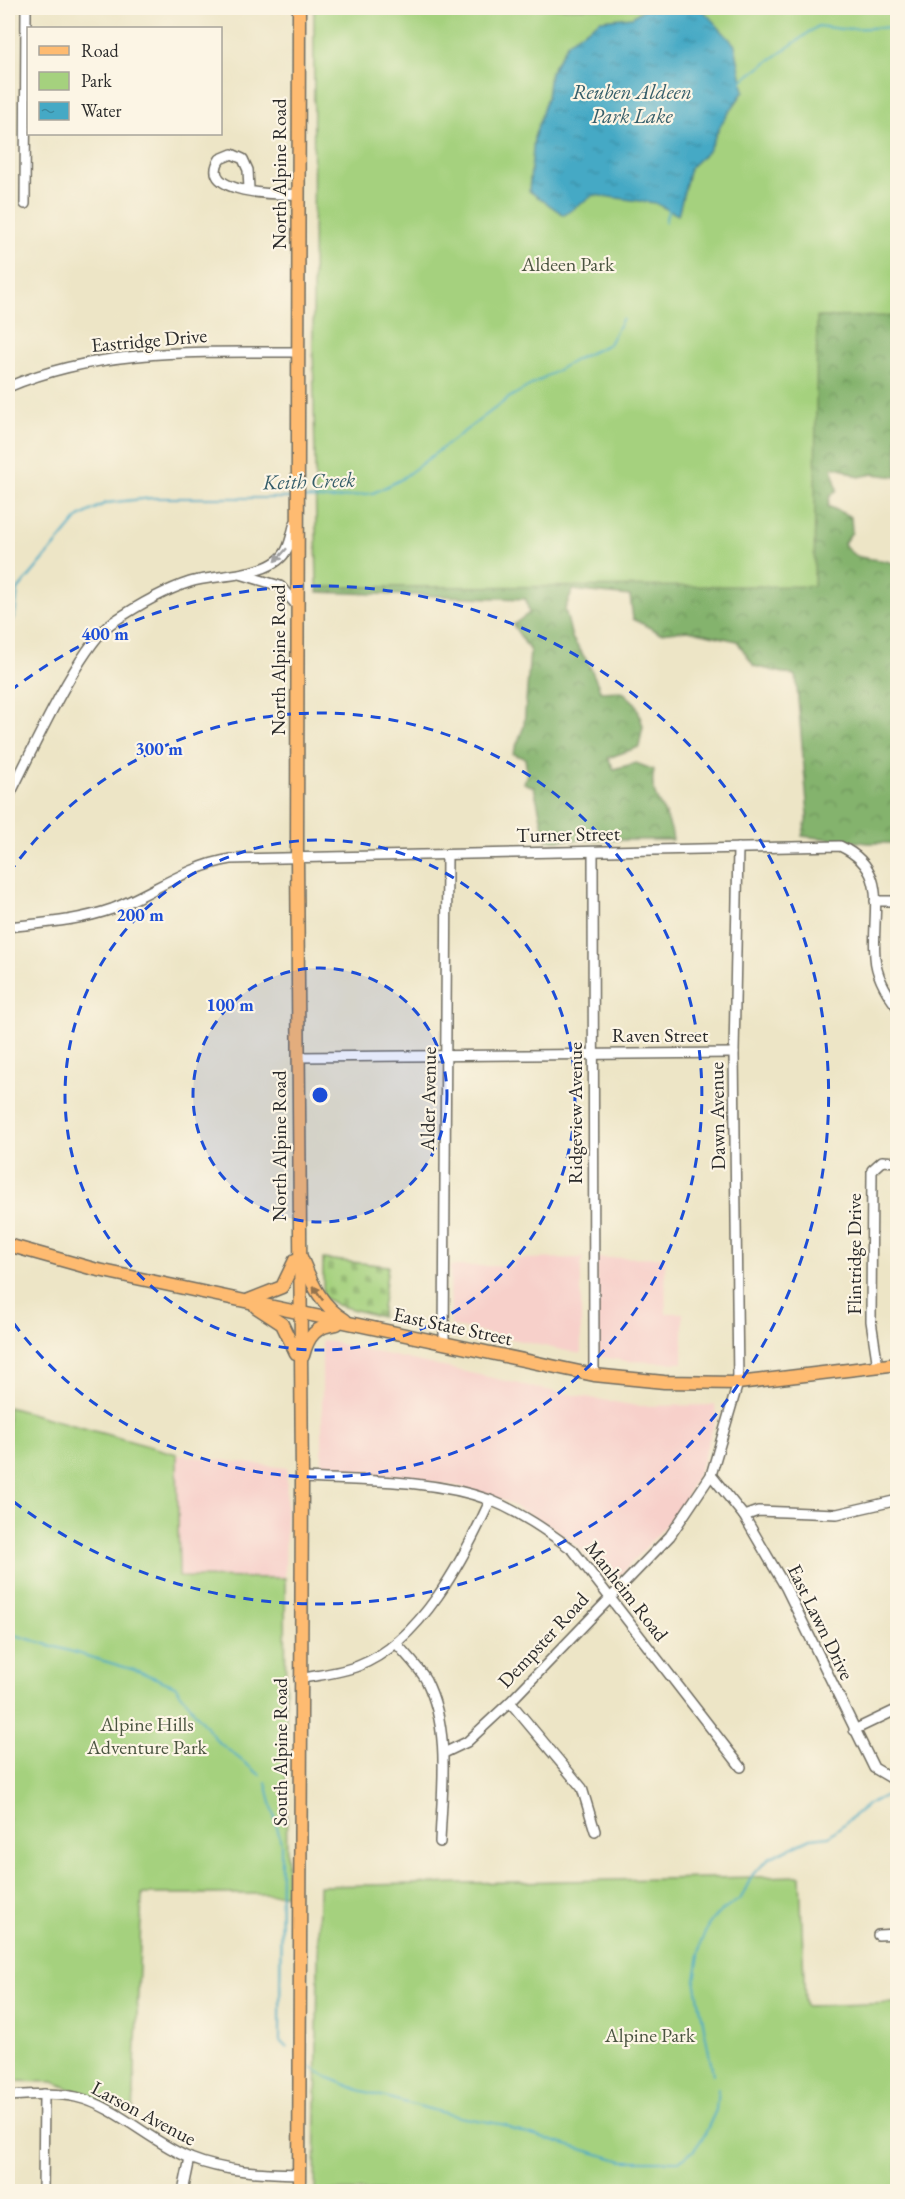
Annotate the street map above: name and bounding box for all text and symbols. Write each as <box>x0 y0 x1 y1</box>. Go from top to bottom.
legend <box>27 27 222 135</box>
text: Road <box>81 39 120 62</box>
text: Park <box>81 69 112 92</box>
water label: Reuben Aldeen Park Lake <box>572 78 692 129</box>
street label: North Alpine Road <box>266 98 292 250</box>
text: Water <box>81 99 122 122</box>
park label: Aldeen Park <box>521 251 615 277</box>
street label: Eastridge Drive <box>90 322 208 358</box>
water label: Keith Creek <box>261 465 356 496</box>
one-way arrow <box>274 547 288 562</box>
street label: North Alpine Road <box>265 584 291 736</box>
text: 400 m <box>81 622 129 645</box>
text: 300 m <box>135 737 183 760</box>
street label: Turner Street <box>516 820 621 848</box>
text: 200 m <box>116 903 164 926</box>
text: 100 m <box>206 993 254 1016</box>
street label: Raven Street <box>612 1022 709 1048</box>
street label: Ridgeview Avenue <box>562 1042 588 1184</box>
street label: Alder Avenue <box>414 1046 442 1153</box>
street label: Dawn Avenue <box>703 1061 731 1170</box>
street label: North Alpine Road <box>266 1070 292 1222</box>
centre of rings <box>310 1085 330 1105</box>
street label: Flintridge Drive <box>841 1193 867 1315</box>
one-way arrow <box>312 1285 323 1302</box>
street label: East State Street <box>391 1301 516 1351</box>
street label: Manheim Road <box>580 1535 675 1647</box>
street label: East Lawn Drive <box>782 1560 860 1684</box>
street label: Dempster Road <box>492 1586 595 1693</box>
street label: South Alpine Road <box>267 1677 293 1826</box>
park label: Alpine Hills Adventure Park <box>86 1711 208 1760</box>
park label: Alpine Park <box>604 2022 696 2048</box>
street label: Larson Avenue <box>87 2075 201 2151</box>

